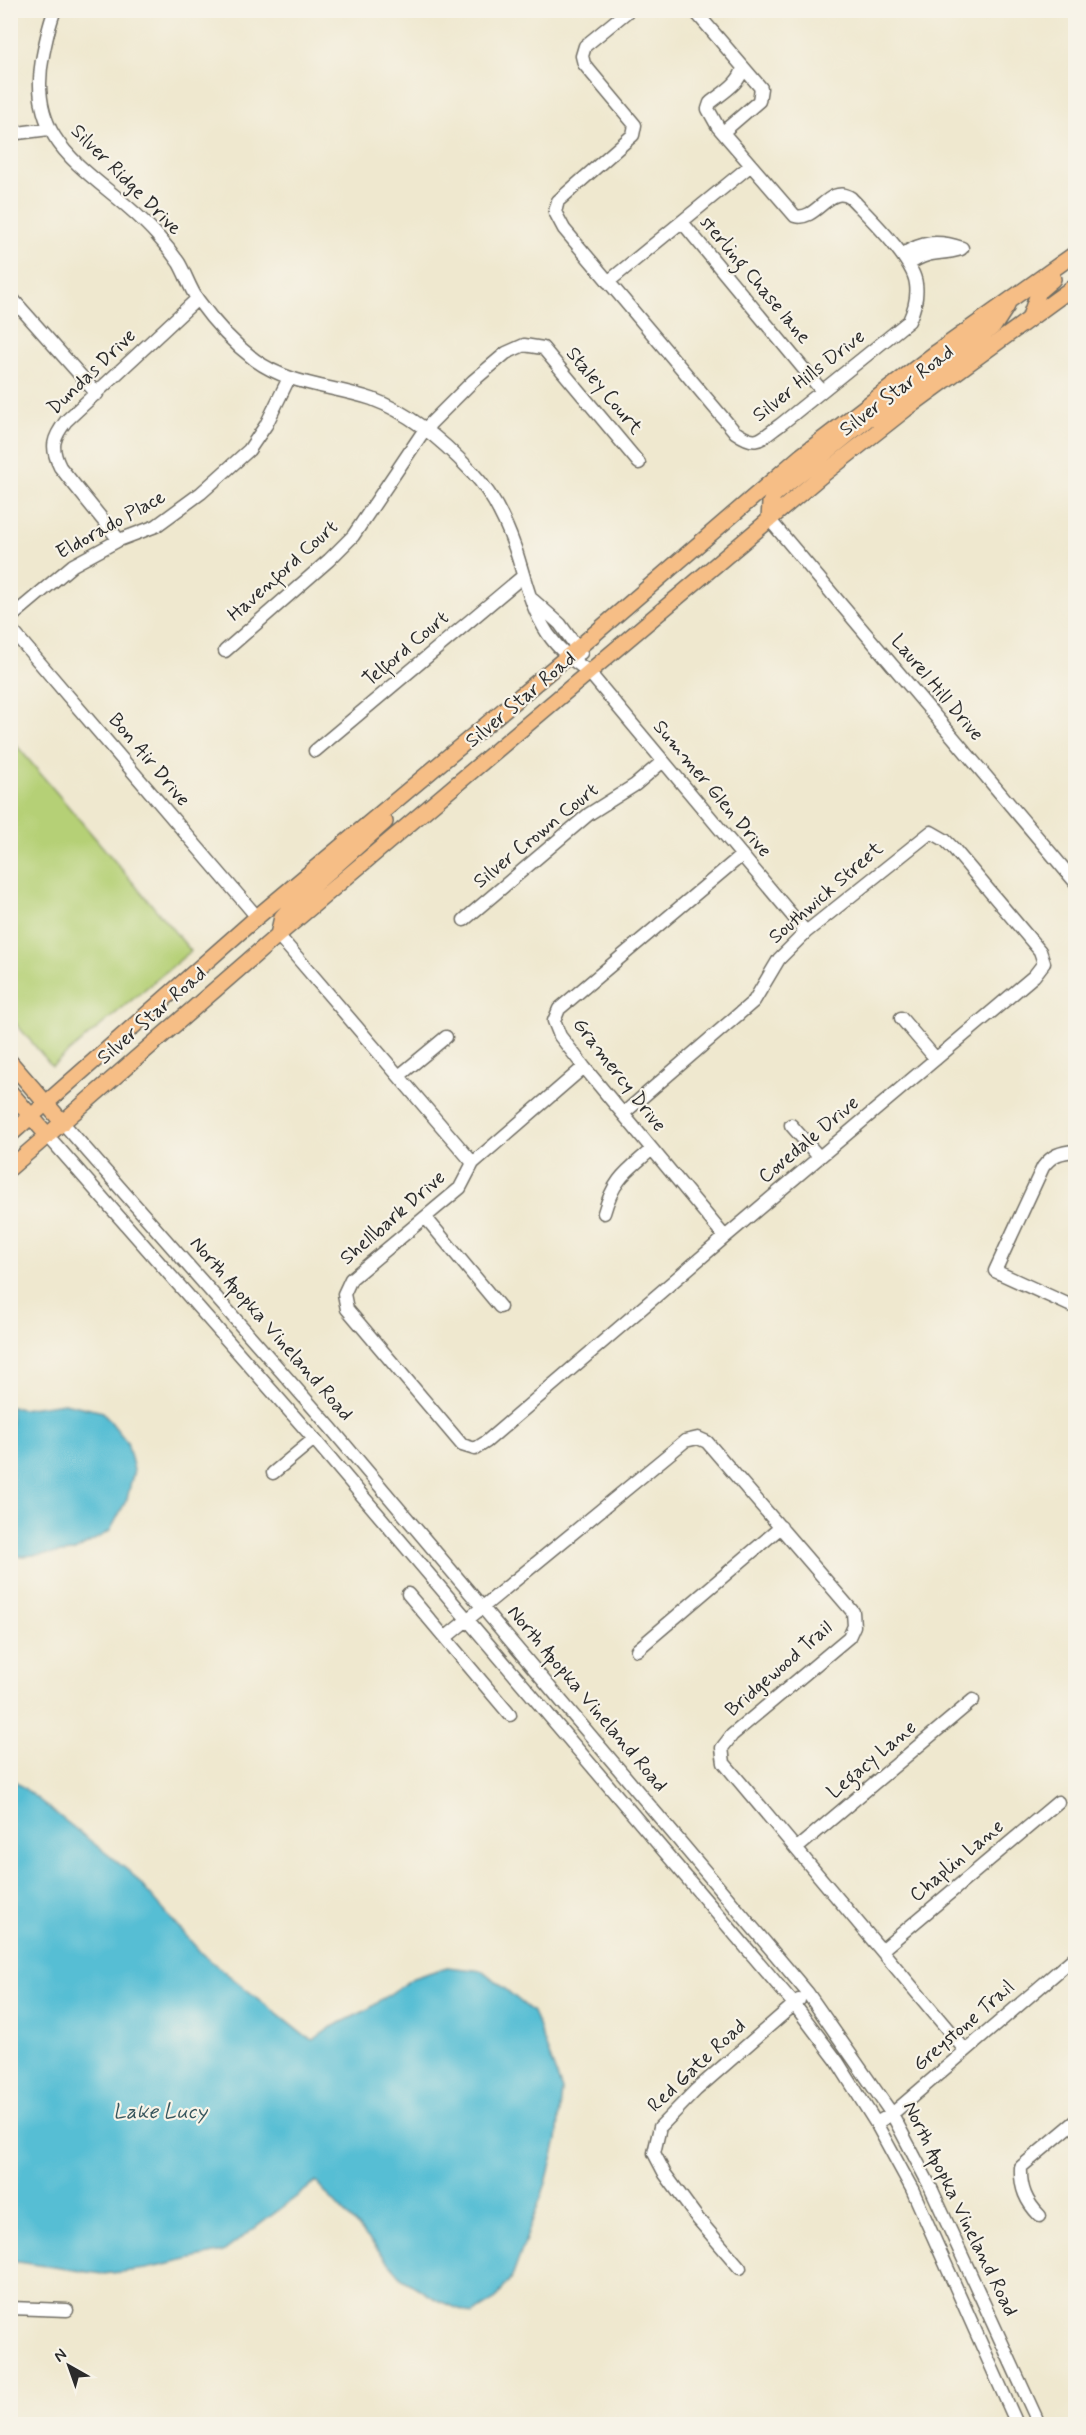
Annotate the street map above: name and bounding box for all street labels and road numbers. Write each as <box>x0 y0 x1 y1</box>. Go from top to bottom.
street label: Silver Ridge Drive <box>64 118 188 242</box>
street label: sterling Chase lane <box>692 210 817 351</box>
street label: Dundas Drive <box>42 323 142 421</box>
street label: Silver Hills Drive <box>747 323 871 429</box>
street label: Silver Star Road <box>834 339 960 443</box>
street label: Staley Court <box>559 341 649 441</box>
street label: Eldorado Place <box>51 484 171 566</box>
street label: Havenford Court <box>222 514 345 629</box>
street label: Telford Court <box>357 605 456 695</box>
street label: Laurel Hill Drive <box>884 629 990 747</box>
street label: Silver Star Road <box>460 646 582 754</box>
street label: Bon Air Drive <box>102 707 196 813</box>
street label: Summer Glen Drive <box>646 715 778 863</box>
street label: Silver Crown Court <box>468 777 604 895</box>
street label: Southwick Street <box>763 836 889 950</box>
street label: Silver Star Road <box>91 961 213 1071</box>
street label: Gramercy Drive <box>566 1012 672 1138</box>
street label: Covedale Drive <box>753 1090 865 1190</box>
street label: Shellbark Drive <box>334 1165 452 1271</box>
street label: North Apopka Vineland Road <box>183 1231 359 1428</box>
street label: North Apopka Vineland Road <box>500 1600 673 1799</box>
street label: Bridgewood Trail <box>719 1615 839 1723</box>
street label: Legacy Lane <box>821 1715 924 1807</box>
street label: Chaplin Lane <box>904 1813 1010 1909</box>
street label: Greystone Trail <box>907 1974 1021 2078</box>
street label: Red Gate Road <box>642 2013 752 2119</box>
street label: North Apopka Vineland Road <box>895 2097 1024 2322</box>

